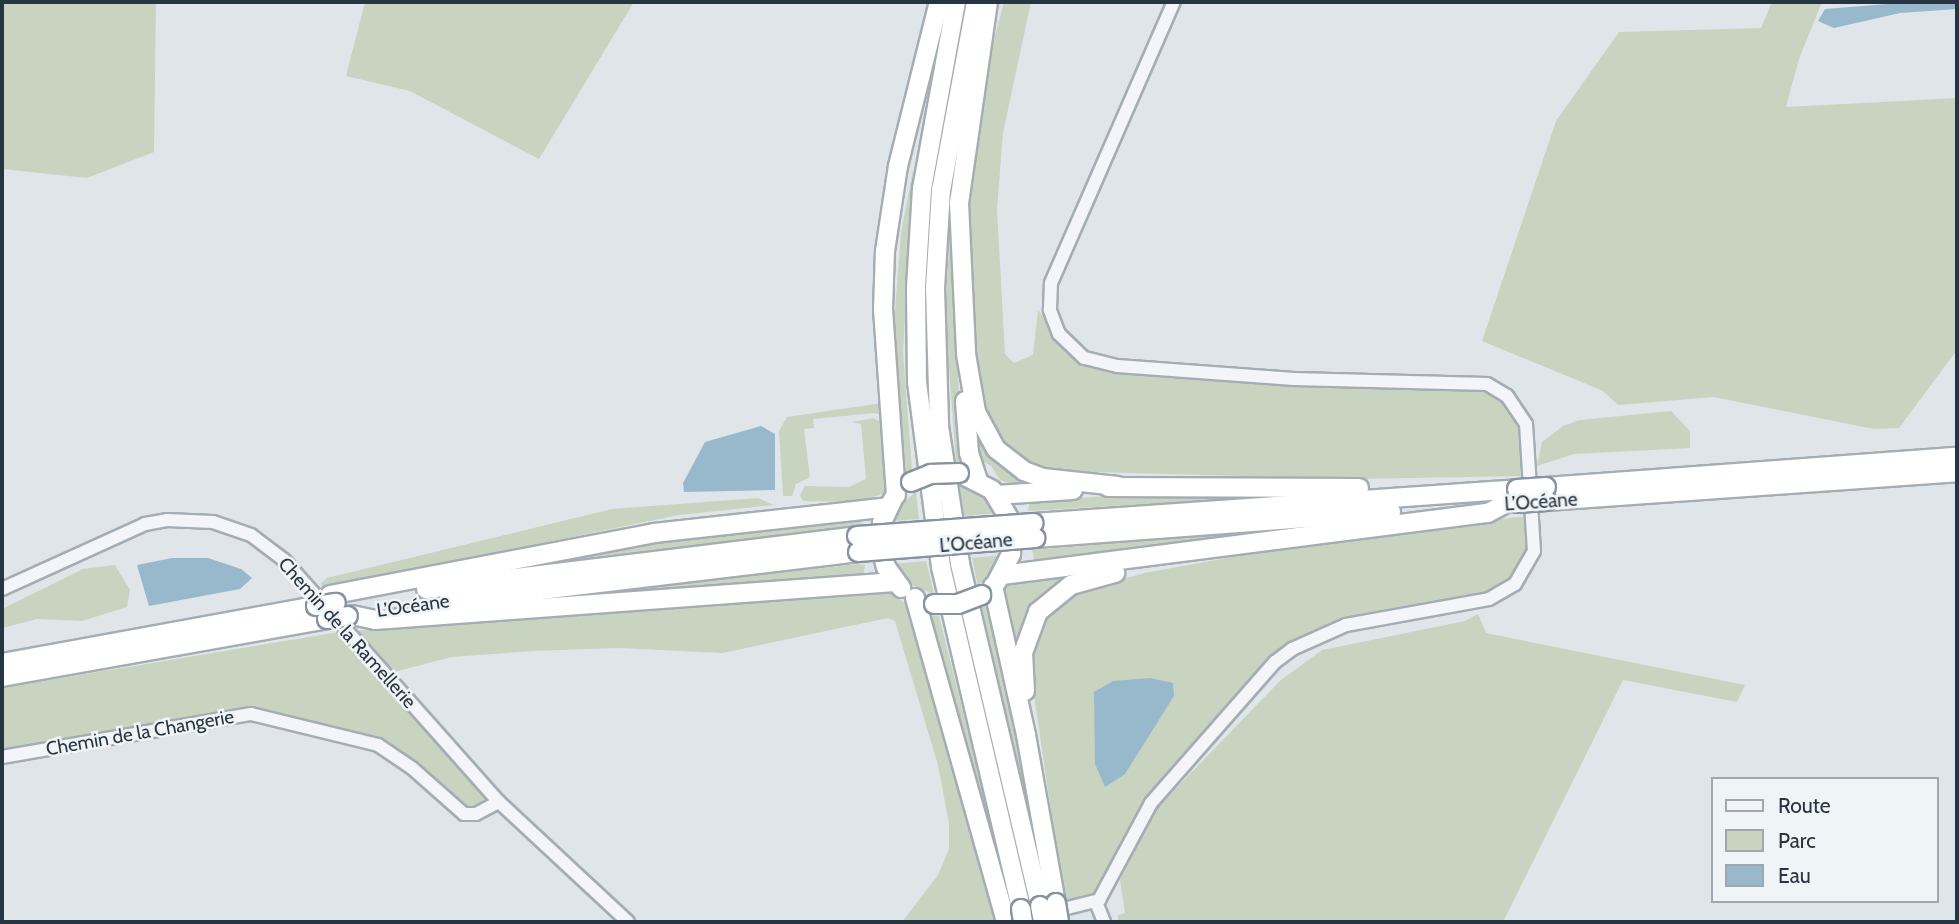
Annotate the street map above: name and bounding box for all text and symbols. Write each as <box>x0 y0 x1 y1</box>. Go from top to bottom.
street label: L’Océane <box>1504 488 1578 516</box>
street label: L’Océane <box>939 528 1013 558</box>
street label: Chemin de la Ramellerie <box>273 553 421 713</box>
street label: L’Océane <box>375 590 451 622</box>
street label: Chemin de la Changerie <box>44 705 236 761</box>
legend <box>1710 777 1938 903</box>
text: Route <box>1778 793 1831 818</box>
text: Parc <box>1778 828 1816 853</box>
text: Eau <box>1778 863 1811 888</box>

